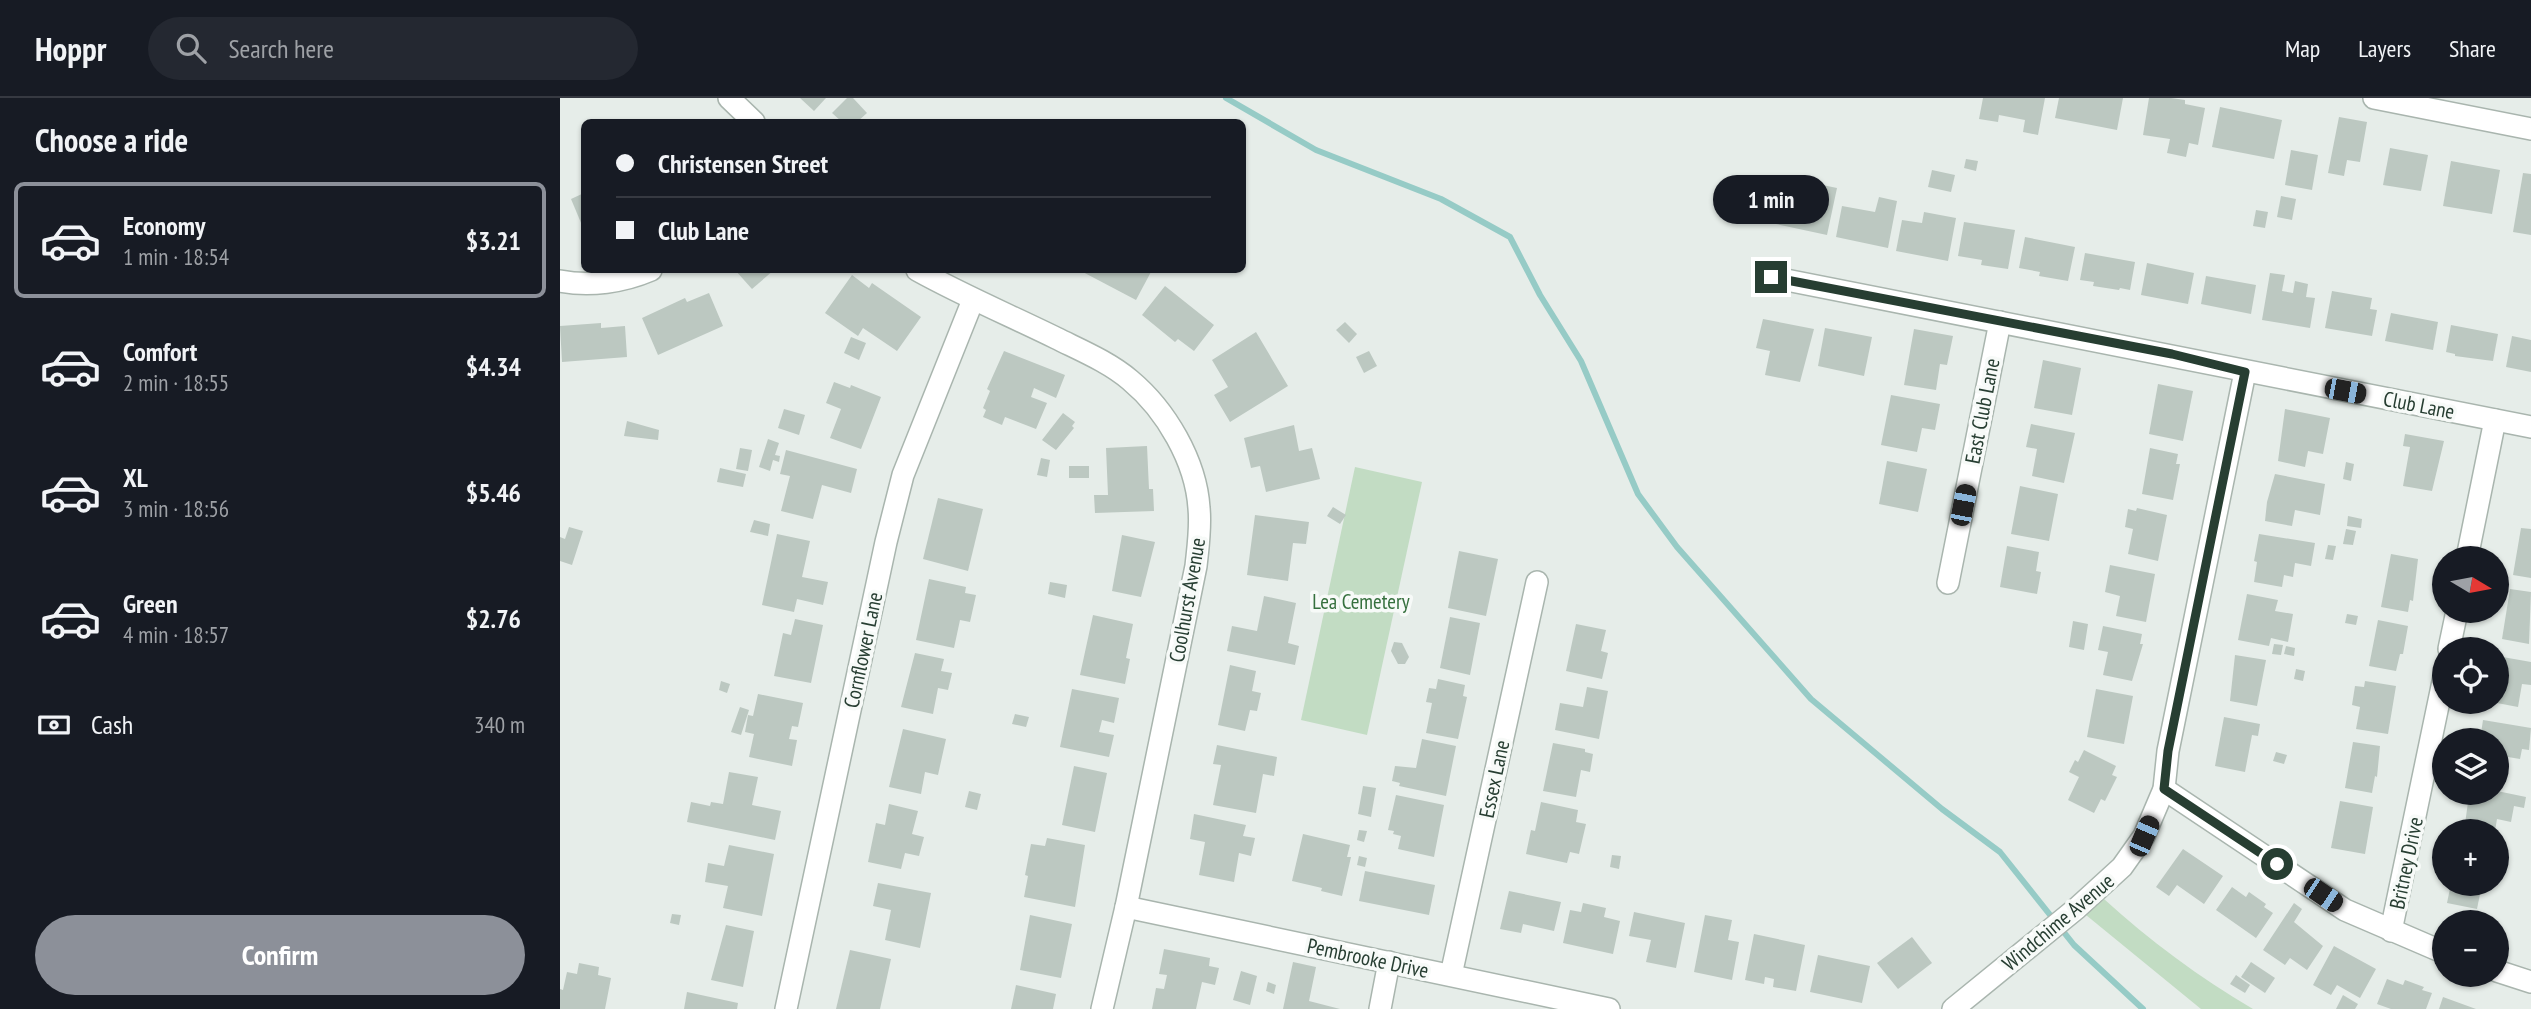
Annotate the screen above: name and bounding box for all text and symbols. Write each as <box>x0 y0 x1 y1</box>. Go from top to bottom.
search box <box>148 17 638 80</box>
text: Hoppr <box>35 27 106 70</box>
icon: search <box>172 29 210 67</box>
text: Search here <box>228 32 334 65</box>
text: Map <box>2285 33 2320 64</box>
text: Layers <box>2358 33 2411 64</box>
text: Share <box>2449 33 2496 64</box>
text: Choose a ride <box>35 119 188 161</box>
text: Christensen Street <box>658 147 828 180</box>
callout: 1 min <box>1713 176 1829 225</box>
text: 1 min <box>1748 185 1794 214</box>
icon: car <box>39 209 102 272</box>
text: Economy <box>123 209 205 242</box>
text: Club Lane <box>658 214 749 247</box>
text: $3.21 <box>466 224 521 257</box>
text: 1 min · 18:54 <box>123 242 229 271</box>
route end <box>1755 261 1787 293</box>
icon: car <box>39 335 102 398</box>
text: Comfort <box>123 335 197 368</box>
text: $4.34 <box>466 350 521 383</box>
street label: East Club Lane <box>1959 356 2005 466</box>
text: 2 min · 18:55 <box>123 368 229 397</box>
car <box>2323 377 2368 405</box>
street label: Club Lane <box>2381 385 2457 425</box>
icon: car <box>39 461 102 524</box>
text: XL <box>123 461 148 494</box>
text: $5.46 <box>466 476 521 509</box>
car <box>1949 482 1978 528</box>
text: 3 min · 18:56 <box>123 494 229 523</box>
street label: Coolhurst Avenue <box>1163 536 1211 664</box>
north arrow <box>2432 546 2510 623</box>
map controls <box>2432 546 2509 987</box>
icon: car <box>39 587 102 650</box>
text: Green <box>123 587 178 620</box>
park label: Lea Cemetery <box>1312 588 1410 615</box>
street label: Cornflower Lane <box>838 590 888 710</box>
text: $2.76 <box>466 602 521 635</box>
text: 4 min · 18:57 <box>123 620 229 649</box>
button: locate <box>2432 637 2509 714</box>
icon: cash <box>35 706 73 744</box>
text: Cash <box>91 708 133 741</box>
text: 340 m <box>474 710 525 739</box>
button: layers <box>2432 728 2509 805</box>
street label: Essex Lane <box>1473 738 1515 820</box>
car <box>2127 813 2162 859</box>
street label: Britney Drive <box>2383 815 2429 911</box>
button: + <box>2432 819 2509 896</box>
route start <box>2261 848 2293 880</box>
street label: Windchime Avenue <box>1997 867 2119 977</box>
car <box>2300 875 2347 915</box>
button: − <box>2432 910 2509 987</box>
button: Confirm <box>35 915 525 995</box>
street label: Pembrooke Drive <box>1305 932 1431 984</box>

